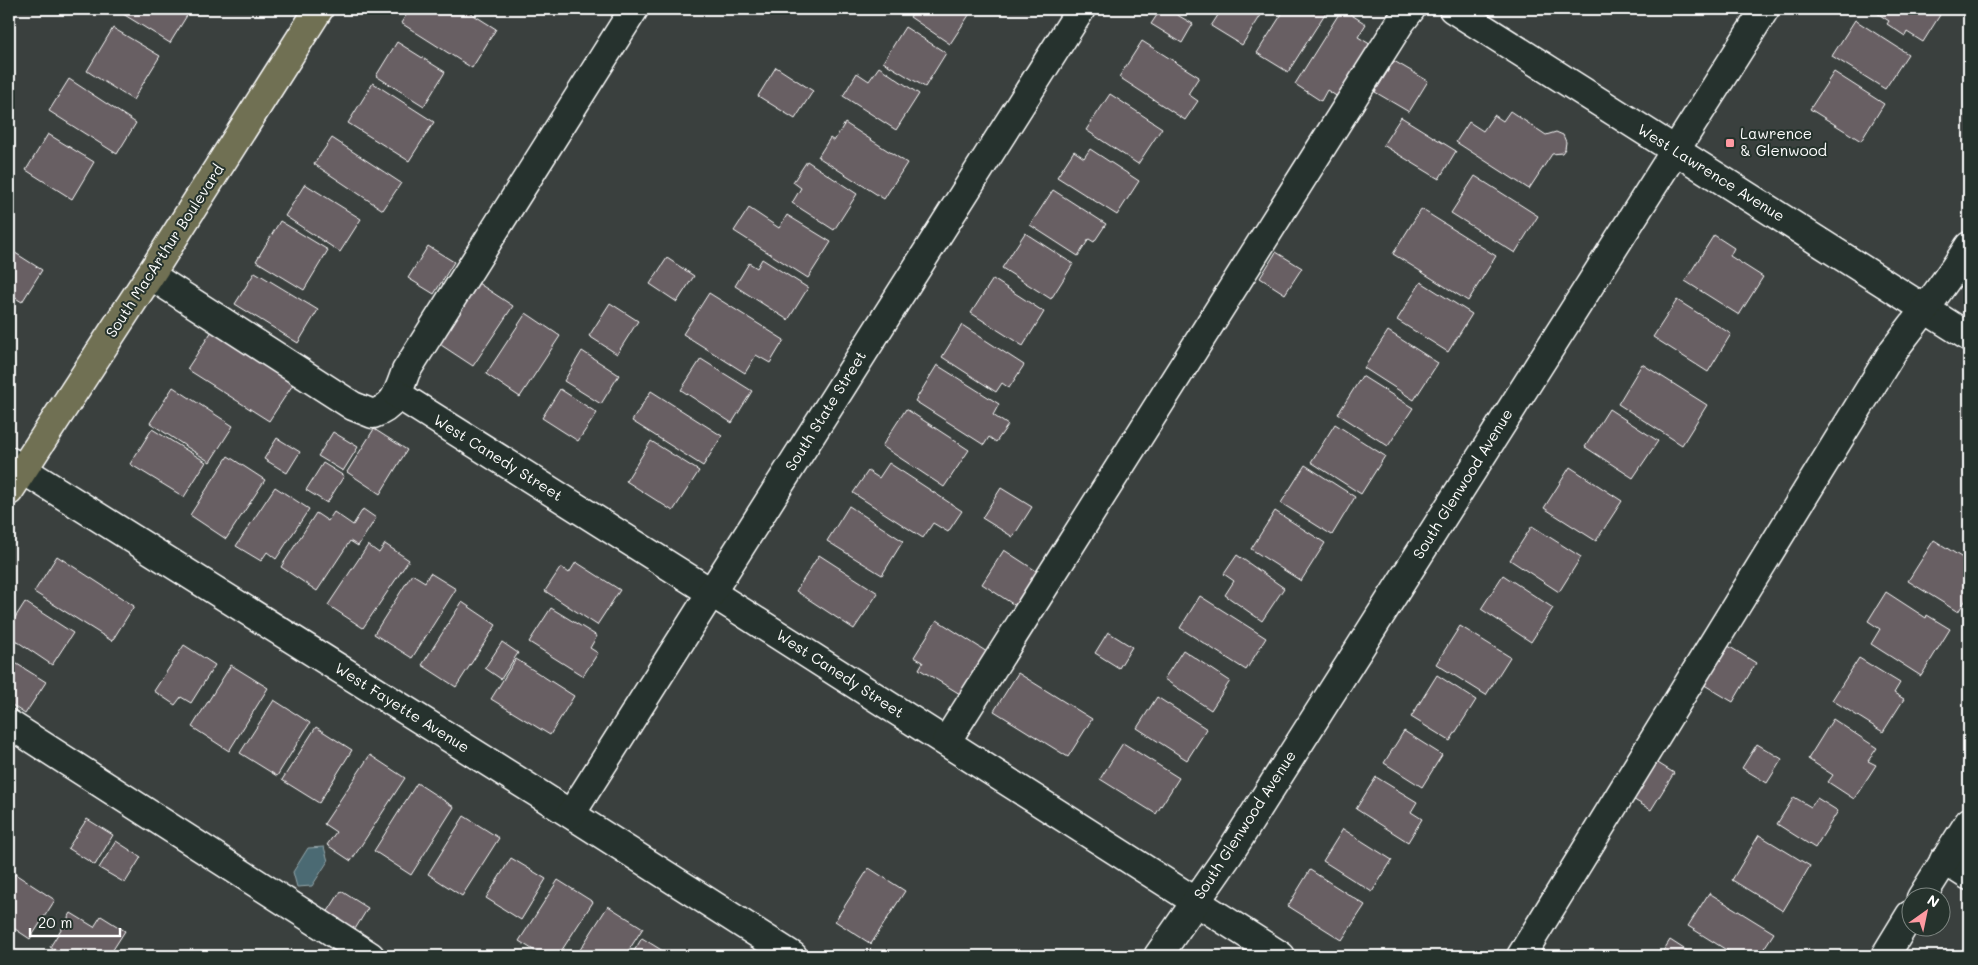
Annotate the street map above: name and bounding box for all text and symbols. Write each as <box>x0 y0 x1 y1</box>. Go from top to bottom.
street label: West Lawrence Avenue <box>1634 119 1789 226</box>
place label: Lawrence & Glenwood <box>1740 123 1827 160</box>
marker: Lawrence & Glenwood <box>1724 137 1736 149</box>
street label: South MacArthur Boulevard <box>101 160 228 341</box>
street label: South State Street <box>780 347 870 474</box>
street label: South Glenwood Avenue <box>1408 405 1517 562</box>
street label: West Canedy Street <box>430 409 567 505</box>
street label: West Canedy Street <box>773 624 908 722</box>
street label: West Fayette Avenue <box>331 658 474 757</box>
street label: South Glenwood Avenue <box>1189 746 1300 903</box>
north arrow <box>1900 888 1950 938</box>
text: N <box>1924 890 1943 912</box>
scale bar <box>30 905 120 937</box>
text: 20 m <box>38 912 72 932</box>

